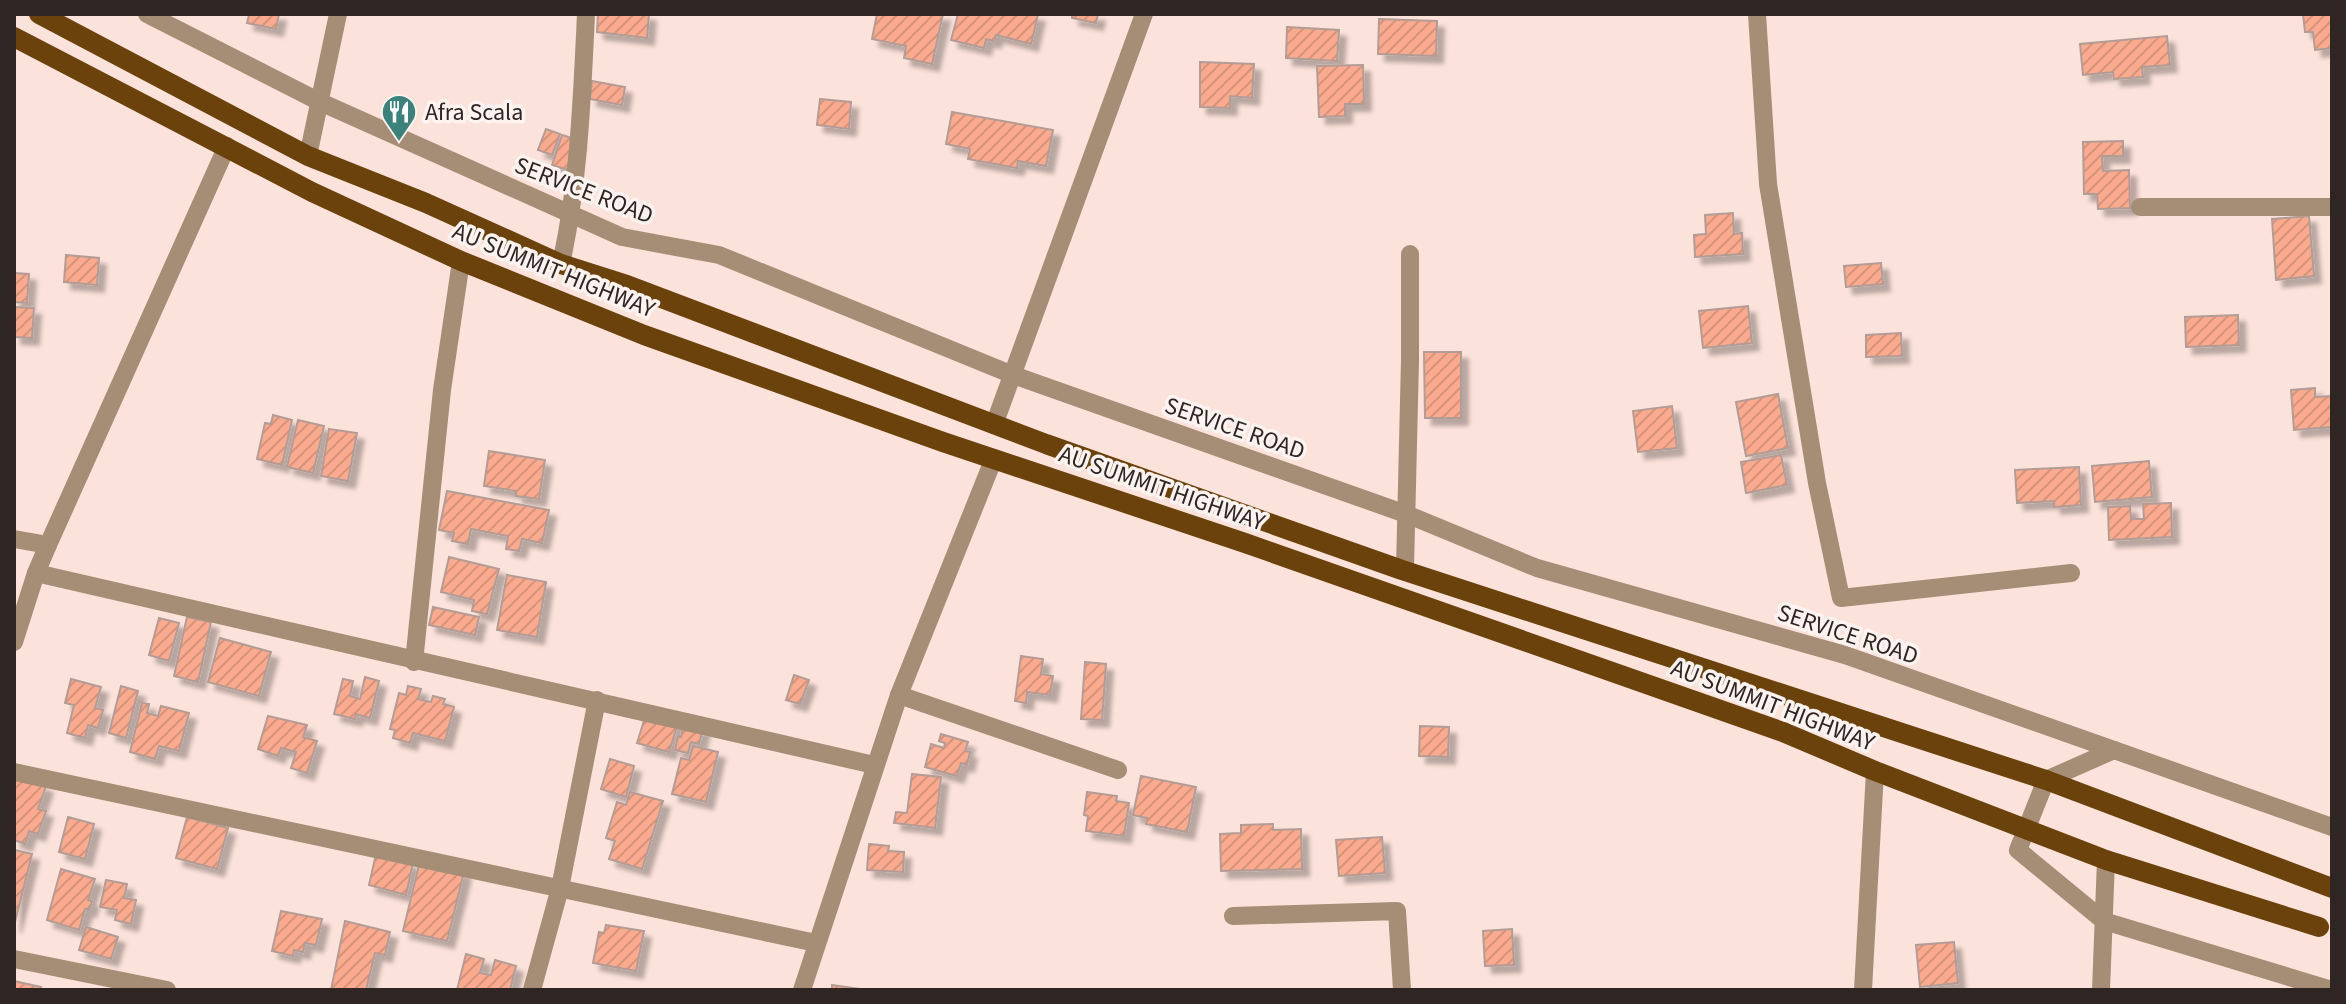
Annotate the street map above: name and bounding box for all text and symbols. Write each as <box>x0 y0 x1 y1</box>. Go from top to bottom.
restaurant icon: Afra Scala <box>380 93 418 143</box>
place label: Afra Scala <box>425 95 523 130</box>
street label: SERVICE ROAD <box>509 148 658 233</box>
street label: AU SUMMIT HIGHWAY <box>447 214 661 327</box>
street label: SERVICE ROAD <box>1160 388 1310 469</box>
street label: AU SUMMIT HIGHWAY <box>1054 437 1270 540</box>
street label: SERVICE ROAD <box>1773 595 1923 674</box>
street label: AU SUMMIT HIGHWAY <box>1666 651 1880 761</box>

